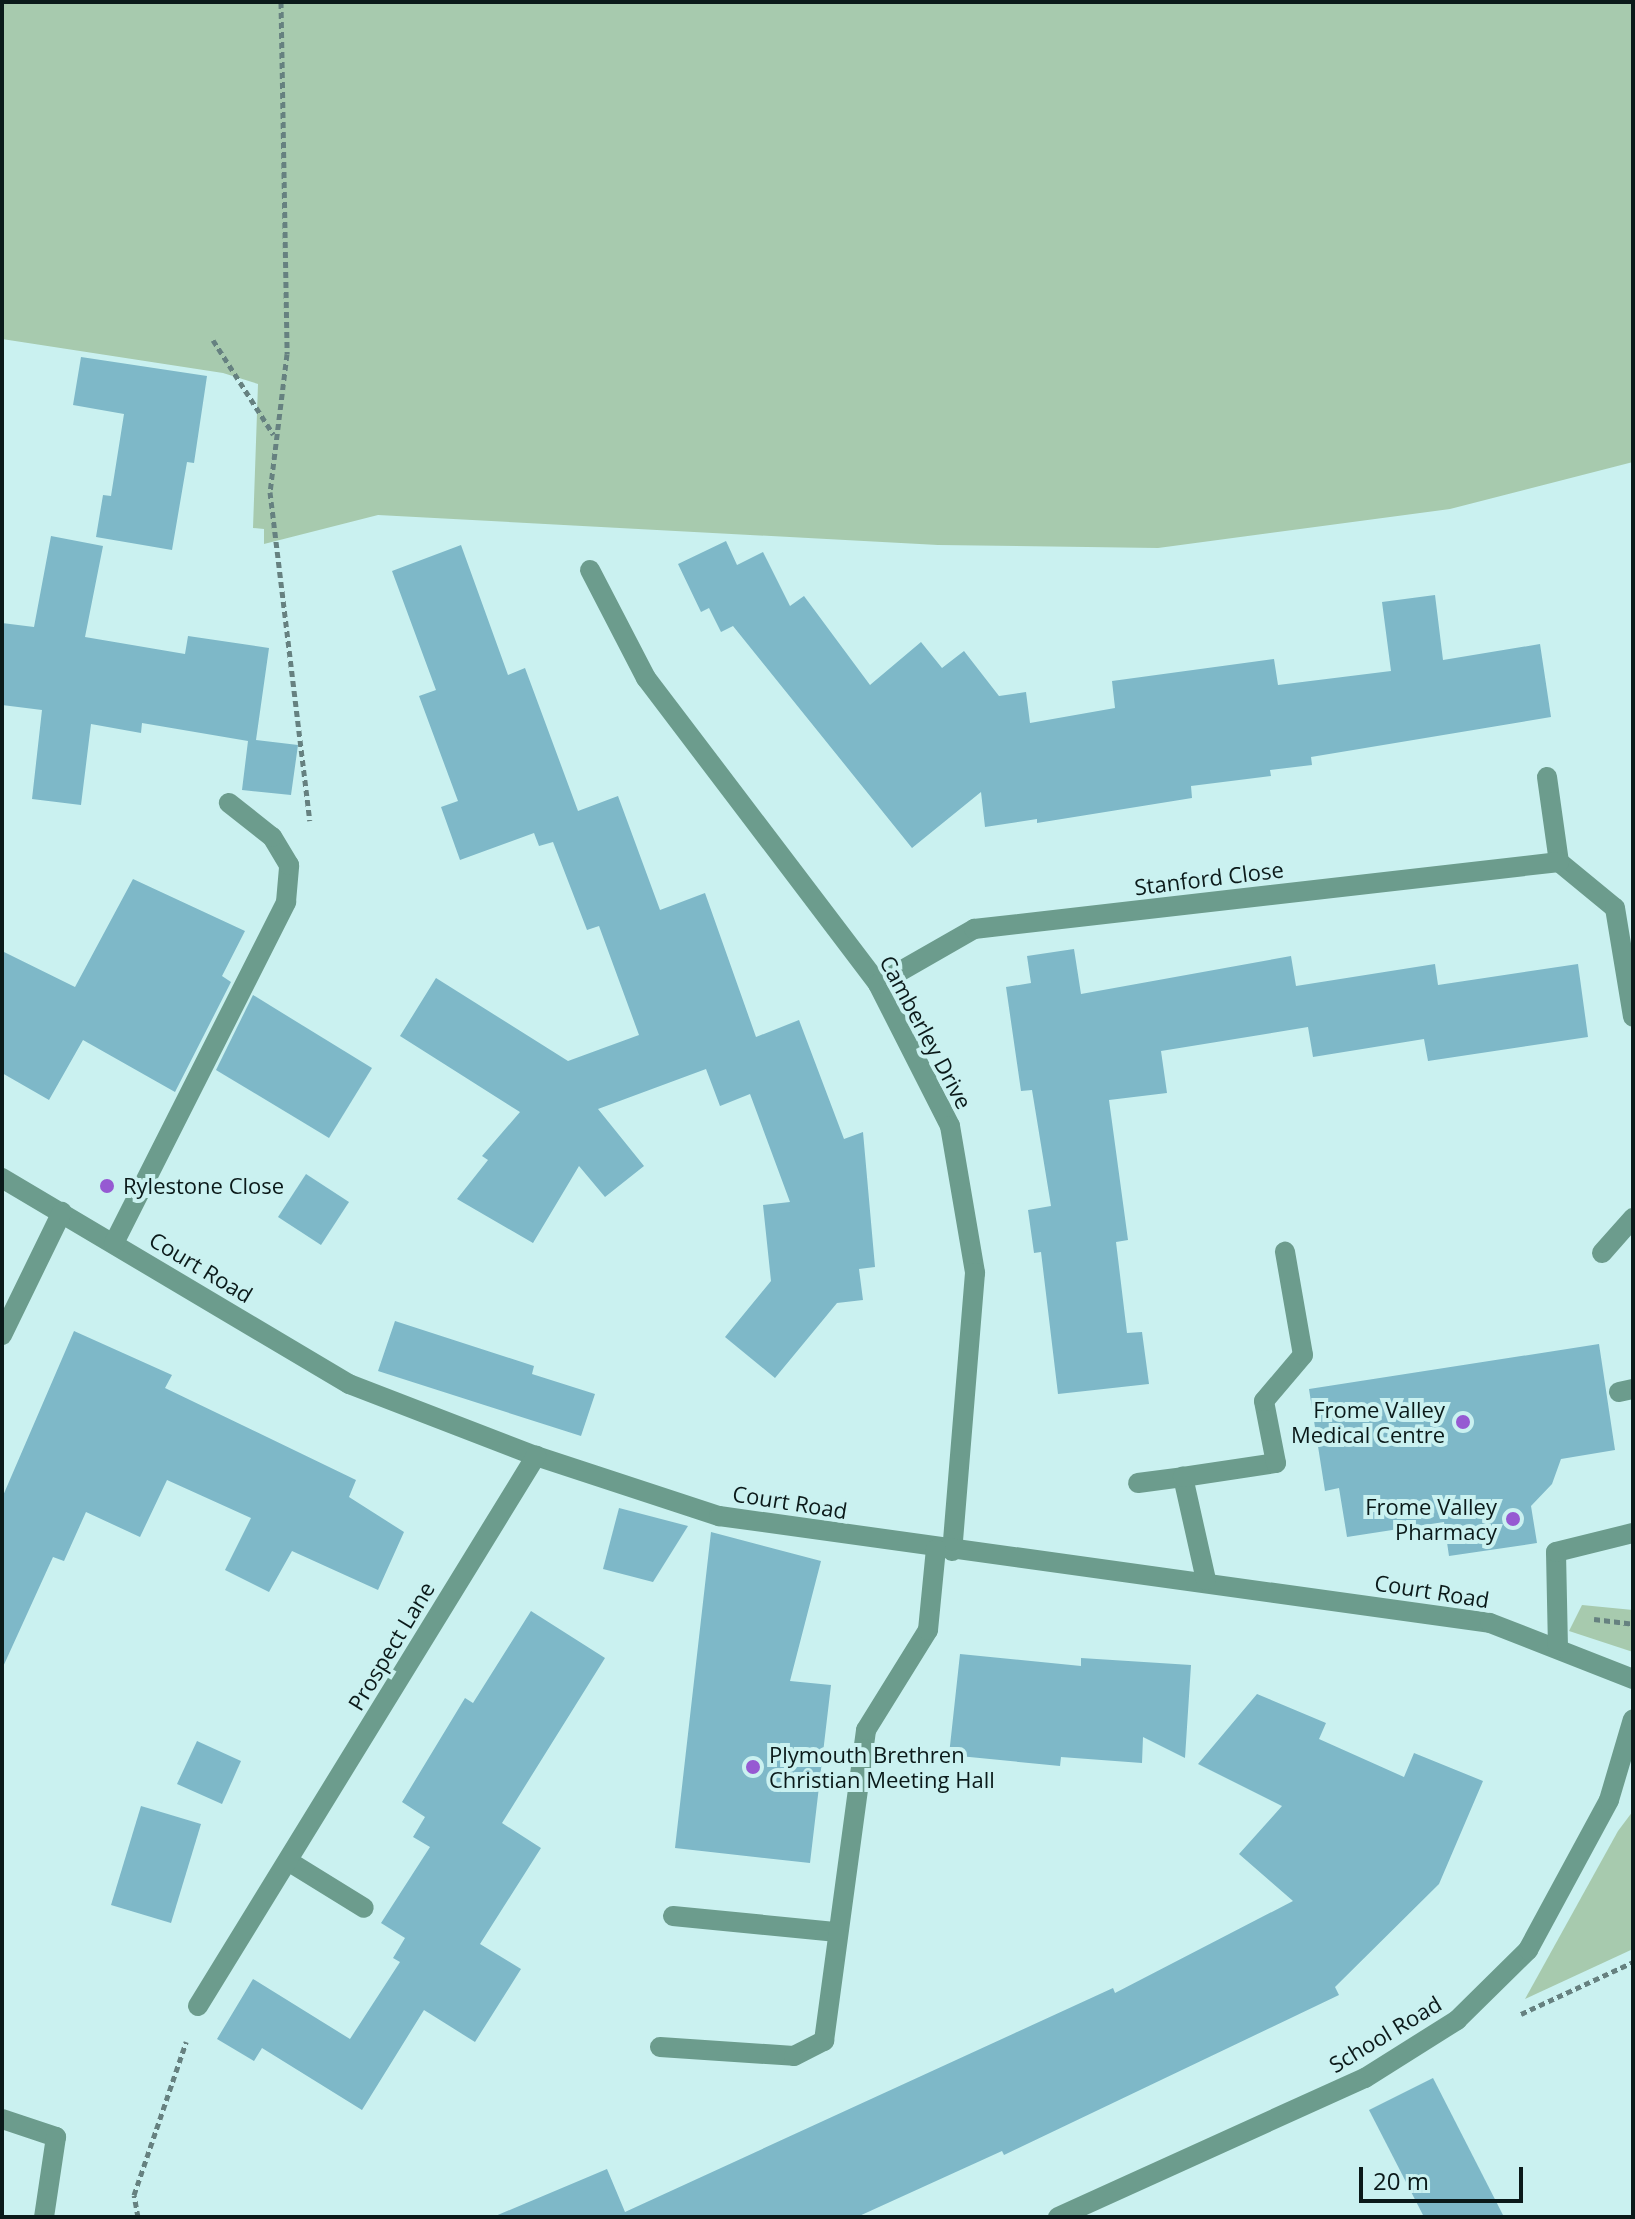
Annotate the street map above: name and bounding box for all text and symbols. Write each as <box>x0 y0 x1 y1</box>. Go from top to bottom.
street label: Stanford Close <box>1133 856 1285 900</box>
street label: Camberley Drive <box>874 951 978 1113</box>
place label: Rylestone Close <box>123 1173 284 1199</box>
marker: Rylestone Close <box>98 1177 116 1195</box>
street label: Court Road <box>145 1226 257 1308</box>
place label: Frome Valley Medical Centre <box>1291 1396 1445 1448</box>
marker: Frome Valley Medical Centre <box>1452 1411 1474 1433</box>
street label: Court Road <box>731 1480 849 1524</box>
place label: Frome Valley Pharmacy <box>1365 1493 1497 1544</box>
marker: Frome Valley Pharmacy <box>1504 1510 1522 1528</box>
street label: Court Road <box>1373 1569 1491 1613</box>
street label: Prospect Lane <box>342 1577 440 1715</box>
place label: Plymouth Brethren Christian Meeting Hall <box>769 1741 995 1792</box>
marker: Plymouth Brethren Christian Meeting Hall <box>744 1758 762 1776</box>
street label: School Road <box>1324 1990 1446 2078</box>
scale bar <box>1363 2151 1527 2201</box>
text: 20 m <box>1373 2164 1429 2197</box>

